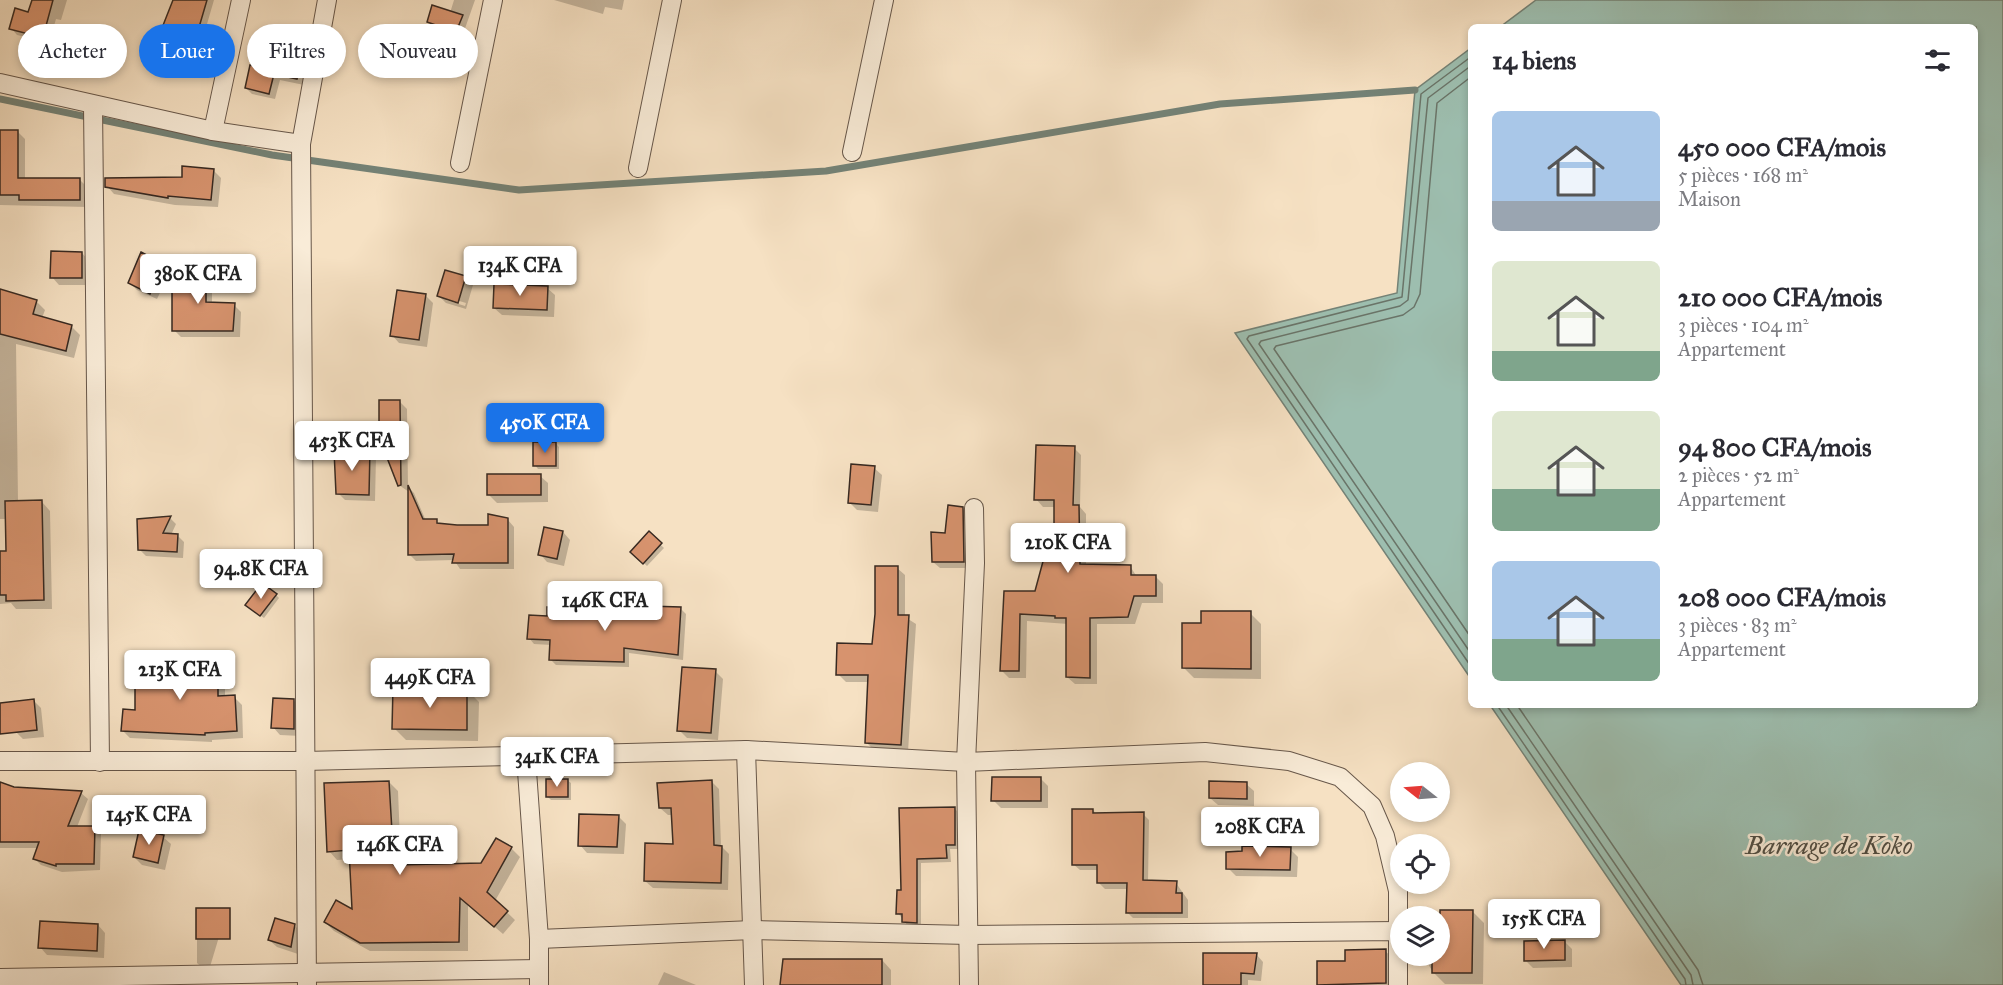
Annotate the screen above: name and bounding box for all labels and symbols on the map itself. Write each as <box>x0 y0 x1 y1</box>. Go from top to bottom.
pin: 134K CFA <box>458 246 582 297</box>
pin: 380K CFA <box>136 254 260 305</box>
pin: 450K CFA <box>483 403 607 454</box>
pin: 453K CFA <box>290 421 414 472</box>
pin: 210K CFA <box>1006 523 1130 574</box>
pin: 94.8K CFA <box>192 549 330 600</box>
pin: 146K CFA <box>543 581 667 632</box>
pin: 213K CFA <box>118 650 242 701</box>
pin: 449K CFA <box>368 658 492 709</box>
pin: 341K CFA <box>495 737 619 788</box>
north arrow <box>1390 762 1450 822</box>
pin: 145K CFA <box>87 795 211 846</box>
pin: 208K CFA <box>1198 807 1322 858</box>
pin: 146K CFA <box>338 825 462 876</box>
water label: Barrage de Koko <box>1744 829 1913 861</box>
pin: 155K CFA <box>1482 899 1606 950</box>

